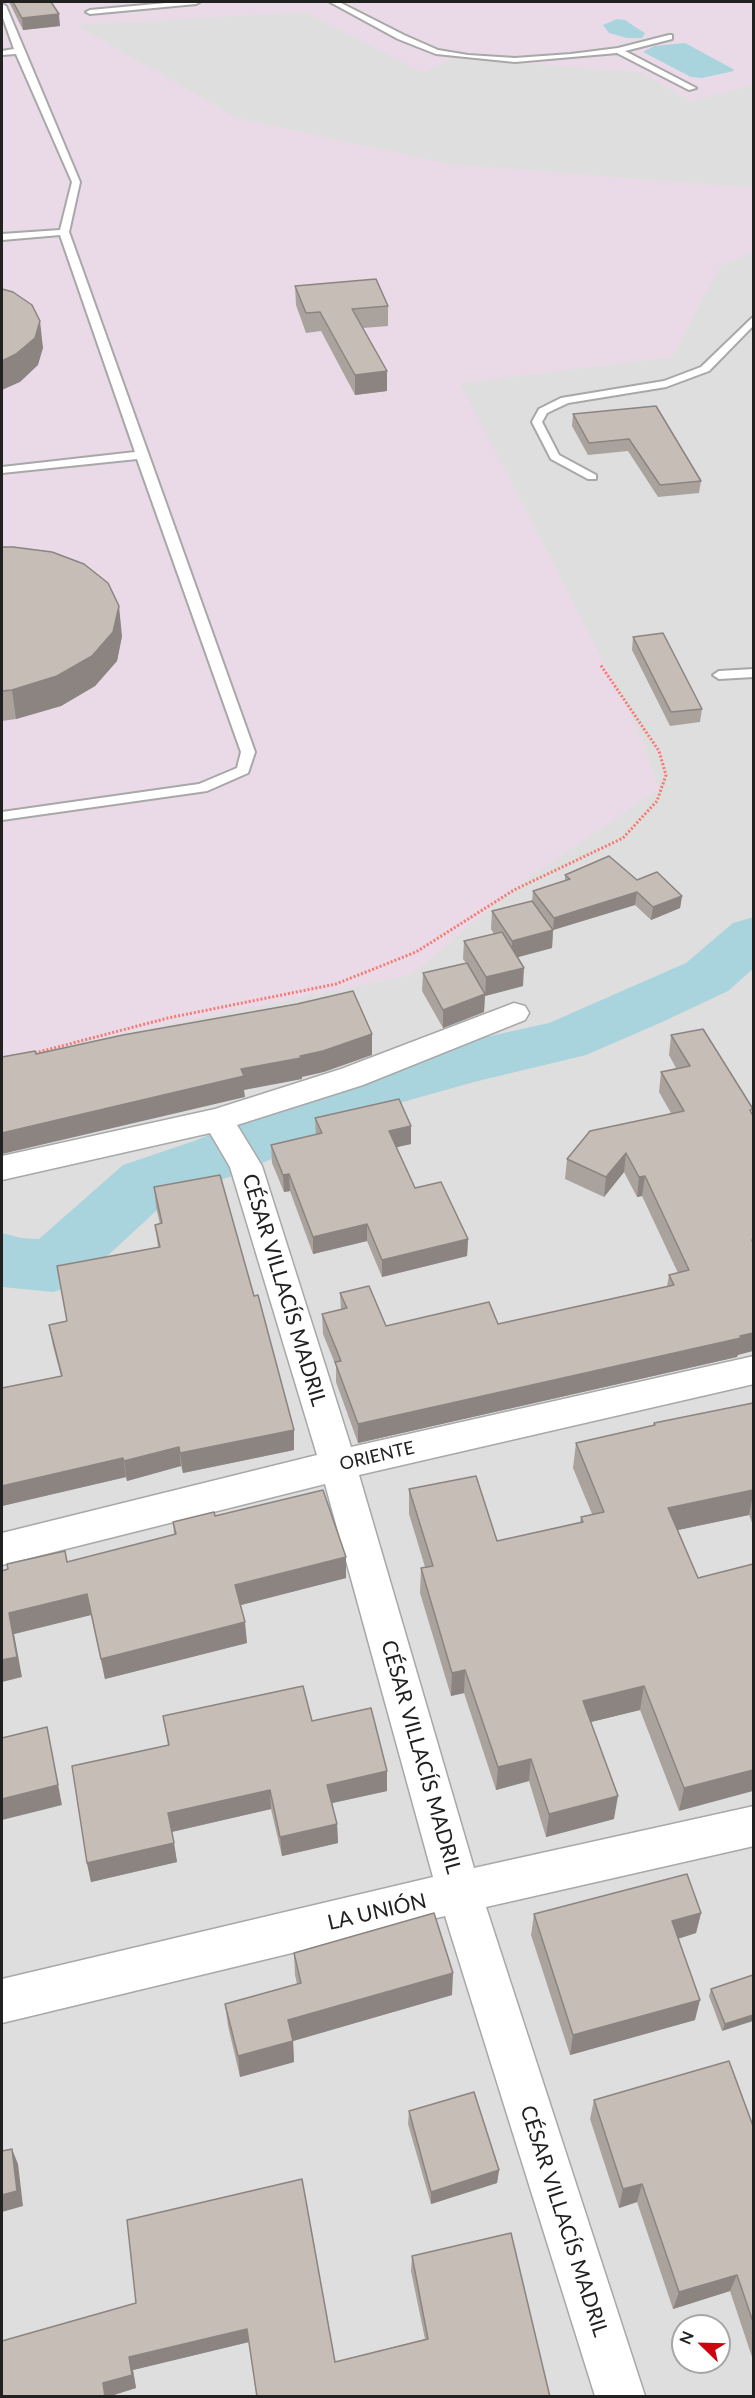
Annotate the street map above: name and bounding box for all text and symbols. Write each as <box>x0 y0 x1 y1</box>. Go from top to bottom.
street label: CÉSAR VILLACÍS MADRIL <box>237 1171 331 1409</box>
street label: ORIENTE <box>338 1437 416 1475</box>
street label: CÉSAR VILLACÍS MADRIL <box>376 1637 466 1877</box>
street label: LA UNIÓN <box>325 1888 429 1936</box>
street label: CÉSAR VILLACÍS MADRIL <box>515 2102 613 2340</box>
north arrow <box>671 2314 731 2374</box>
text: N <box>675 2328 697 2347</box>

